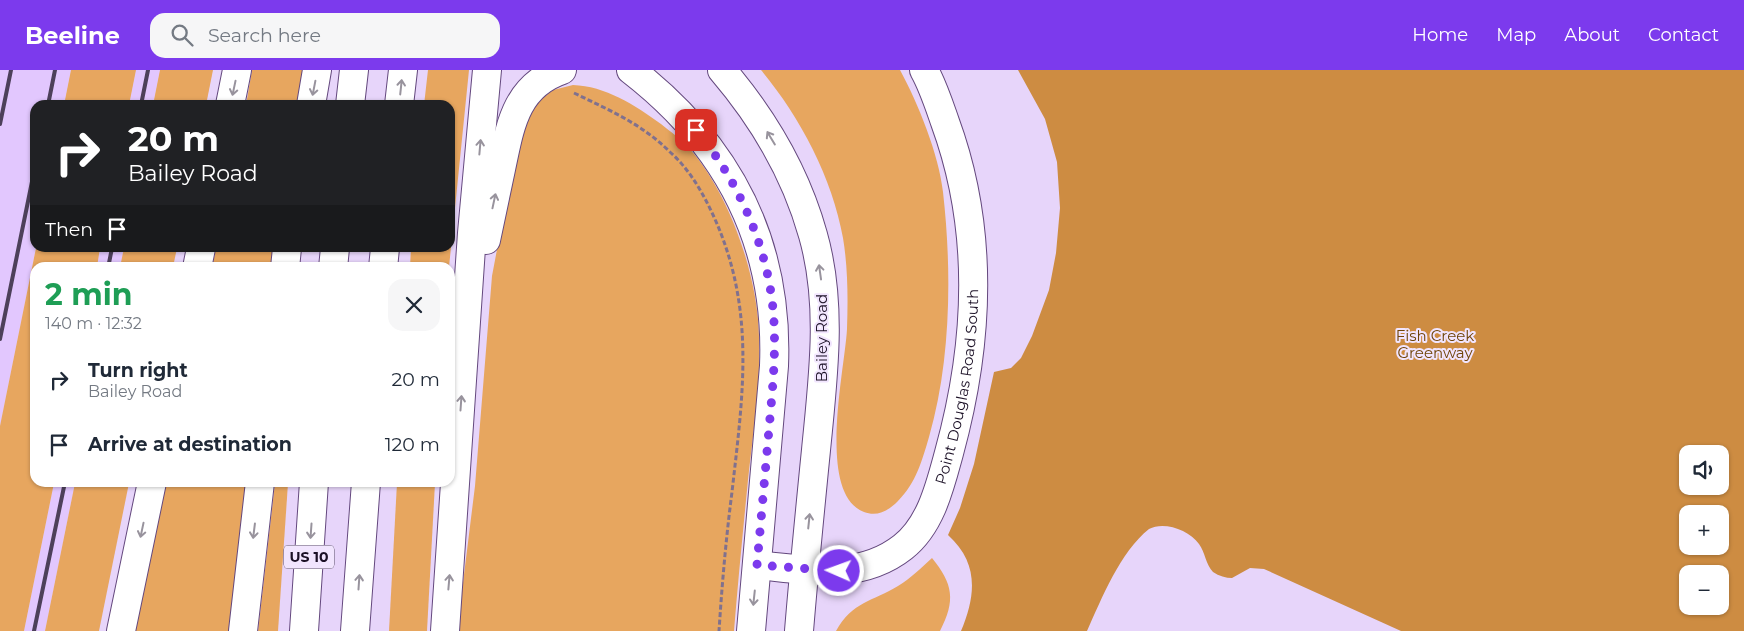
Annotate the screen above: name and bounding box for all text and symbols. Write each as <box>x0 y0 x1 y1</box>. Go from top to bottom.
search box <box>150 13 500 58</box>
text: Beeline <box>25 21 120 50</box>
icon: search <box>168 21 196 49</box>
text: Search here <box>208 24 321 47</box>
text: Home <box>1412 24 1468 46</box>
text: Map <box>1496 24 1536 46</box>
text: About <box>1564 24 1620 46</box>
text: Contact <box>1648 24 1719 46</box>
one-way arrow <box>228 79 238 95</box>
one-way arrow <box>309 79 318 95</box>
one-way arrow <box>396 80 406 96</box>
pin <box>675 109 717 151</box>
icon: arrive <box>682 116 710 144</box>
text: 20 m <box>128 117 219 160</box>
icon: right <box>45 120 110 185</box>
one-way arrow <box>765 132 775 146</box>
one-way arrow <box>475 139 485 155</box>
text: Bailey Road <box>128 160 258 187</box>
one-way arrow <box>490 194 500 210</box>
icon: arrive <box>103 215 131 243</box>
text: Then <box>45 218 93 241</box>
one-way arrow <box>815 265 825 281</box>
text: 2 min <box>45 276 132 313</box>
button: close <box>388 279 440 331</box>
street label: Point Douglas Road South <box>931 289 982 487</box>
street label: Bailey Road <box>812 294 831 382</box>
text: 140 m · 12:32 <box>45 314 142 333</box>
park label: Fish Creek Greenway <box>1396 326 1474 362</box>
text: Turn right <box>88 359 188 382</box>
icon: right <box>45 366 73 394</box>
text: 20 m <box>392 368 440 391</box>
text: Bailey Road <box>88 382 182 401</box>
one-way arrow <box>457 395 466 411</box>
icon: arrive <box>45 431 73 459</box>
text: Arrive at destination <box>88 433 292 456</box>
text: 120 m <box>385 433 440 456</box>
map controls <box>1679 445 1729 615</box>
button: sound <box>1679 445 1729 495</box>
button: + <box>1679 505 1729 555</box>
one-way arrow <box>804 513 814 529</box>
one-way arrow <box>137 522 147 538</box>
one-way arrow <box>249 523 259 539</box>
one-way arrow <box>306 523 315 539</box>
position arrow <box>812 544 864 596</box>
road number: US 10 <box>284 546 334 568</box>
button: − <box>1679 565 1729 615</box>
one-way arrow <box>354 575 363 591</box>
one-way arrow <box>444 575 454 591</box>
one-way arrow <box>749 590 759 606</box>

